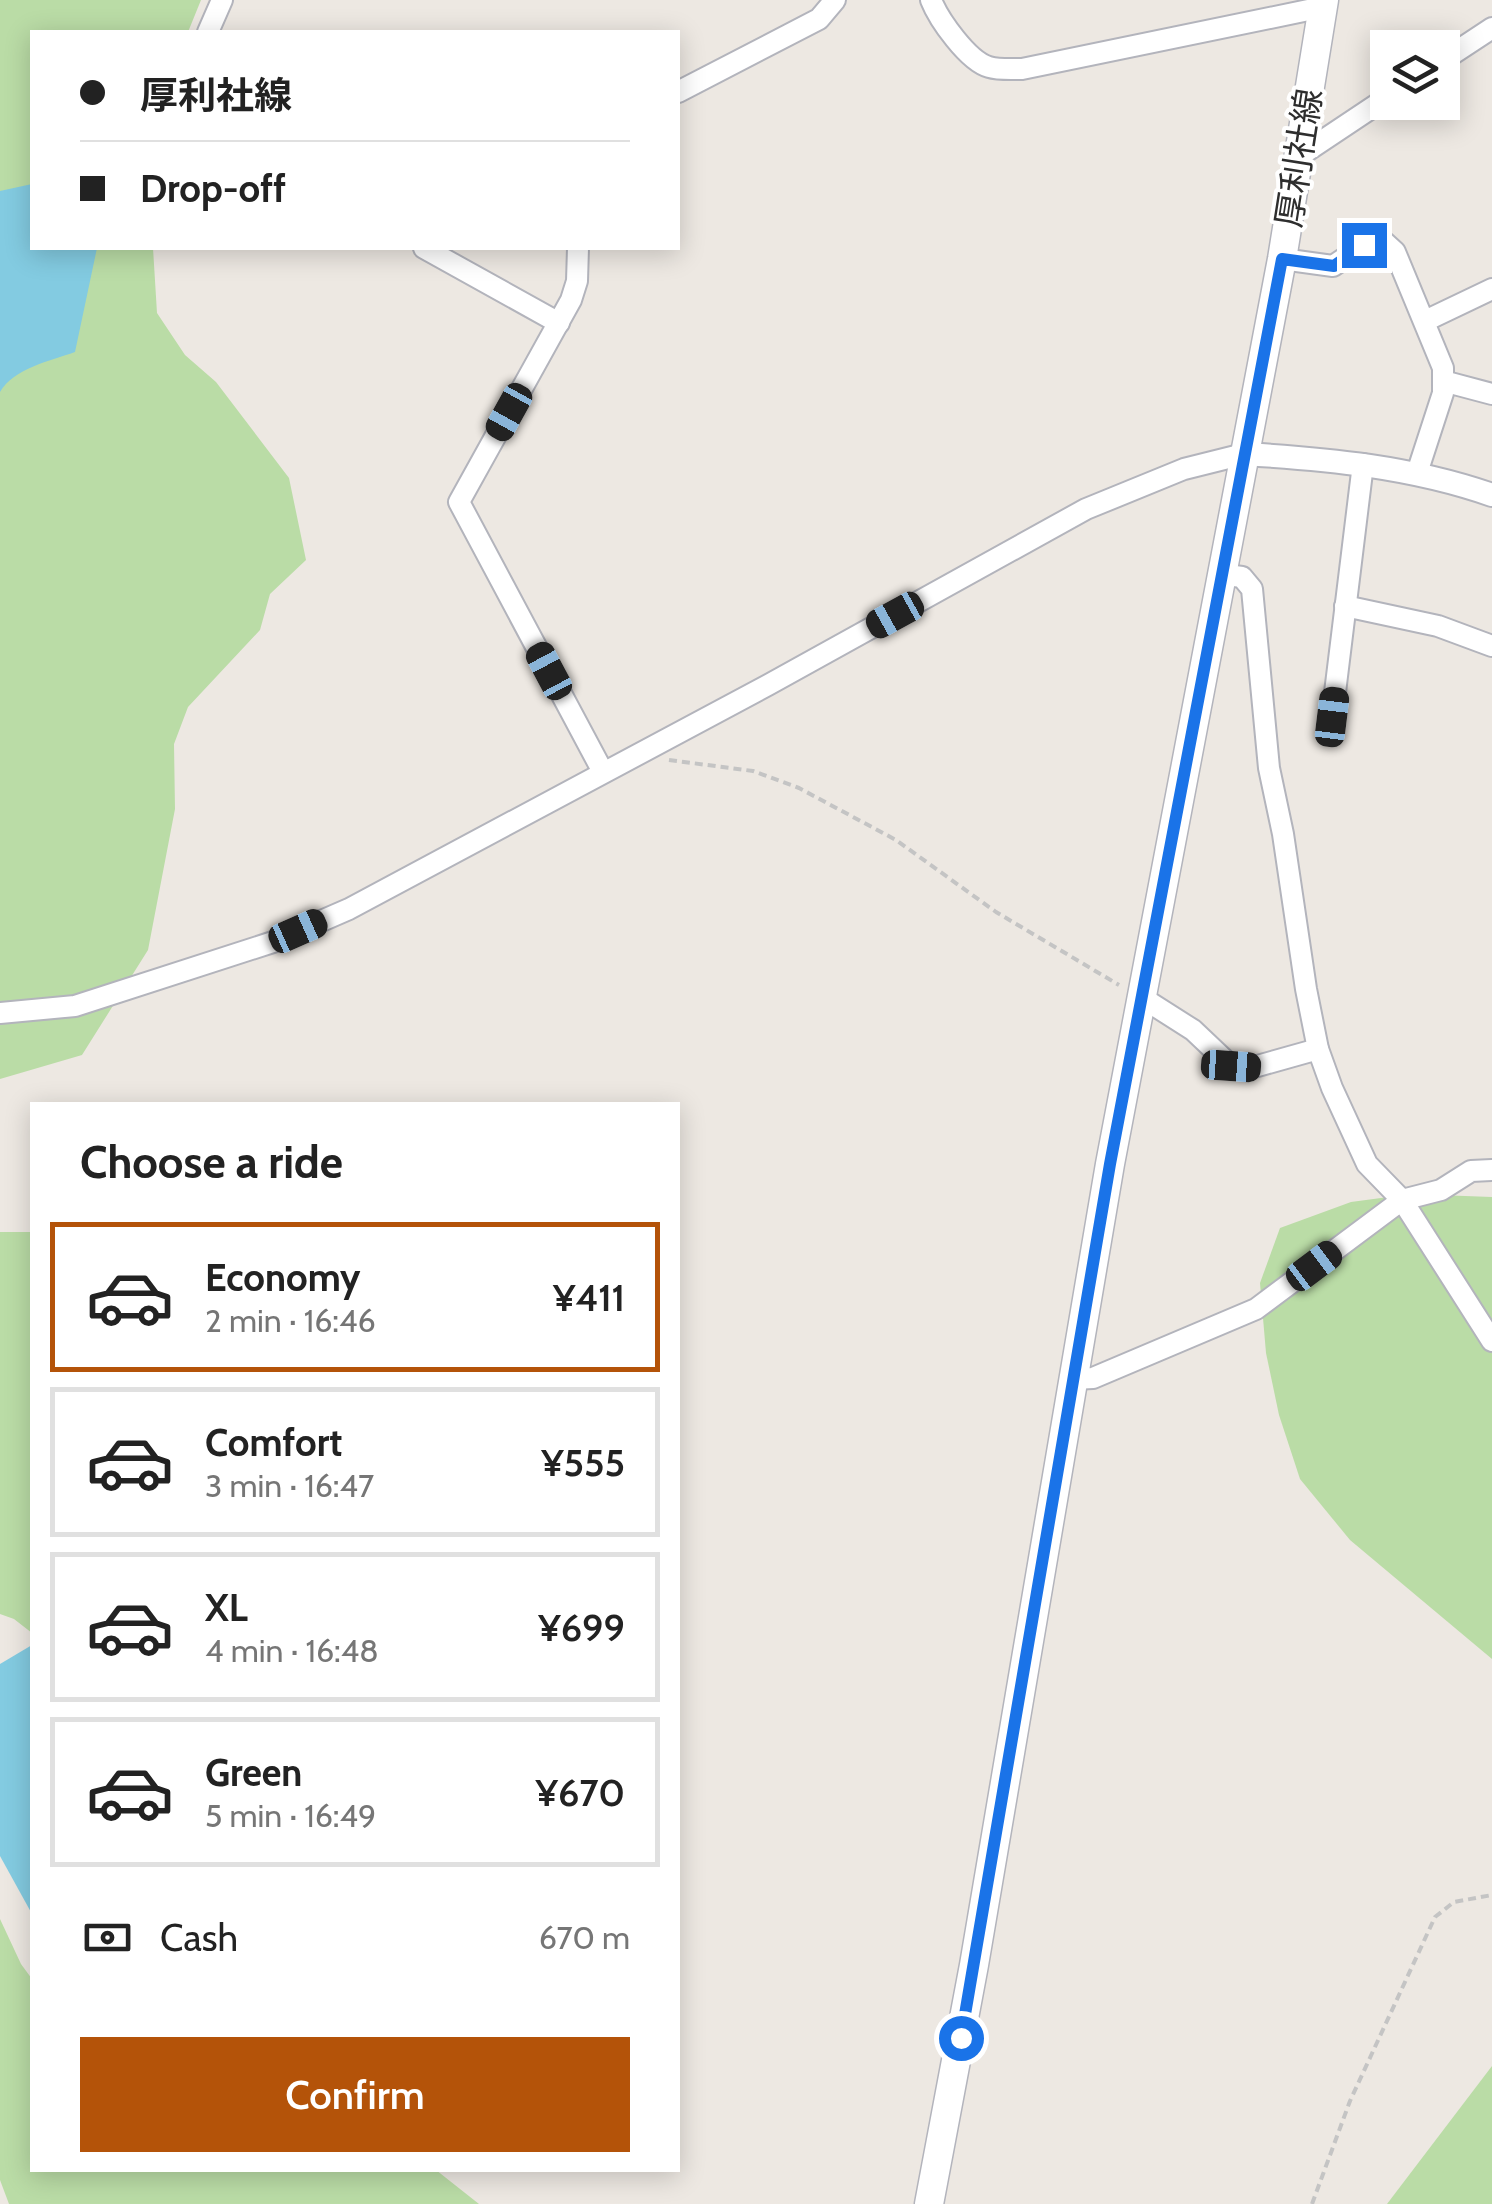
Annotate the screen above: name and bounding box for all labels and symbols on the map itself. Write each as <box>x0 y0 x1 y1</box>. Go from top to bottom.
street label: 厚利社線 <box>1266 85 1331 230</box>
route end <box>1342 223 1387 268</box>
car <box>481 378 537 446</box>
car <box>861 587 929 643</box>
car <box>522 637 576 705</box>
car <box>1313 685 1351 749</box>
car <box>264 905 332 957</box>
car <box>1200 1049 1262 1083</box>
car <box>1281 1236 1347 1296</box>
route start <box>939 2016 984 2061</box>

